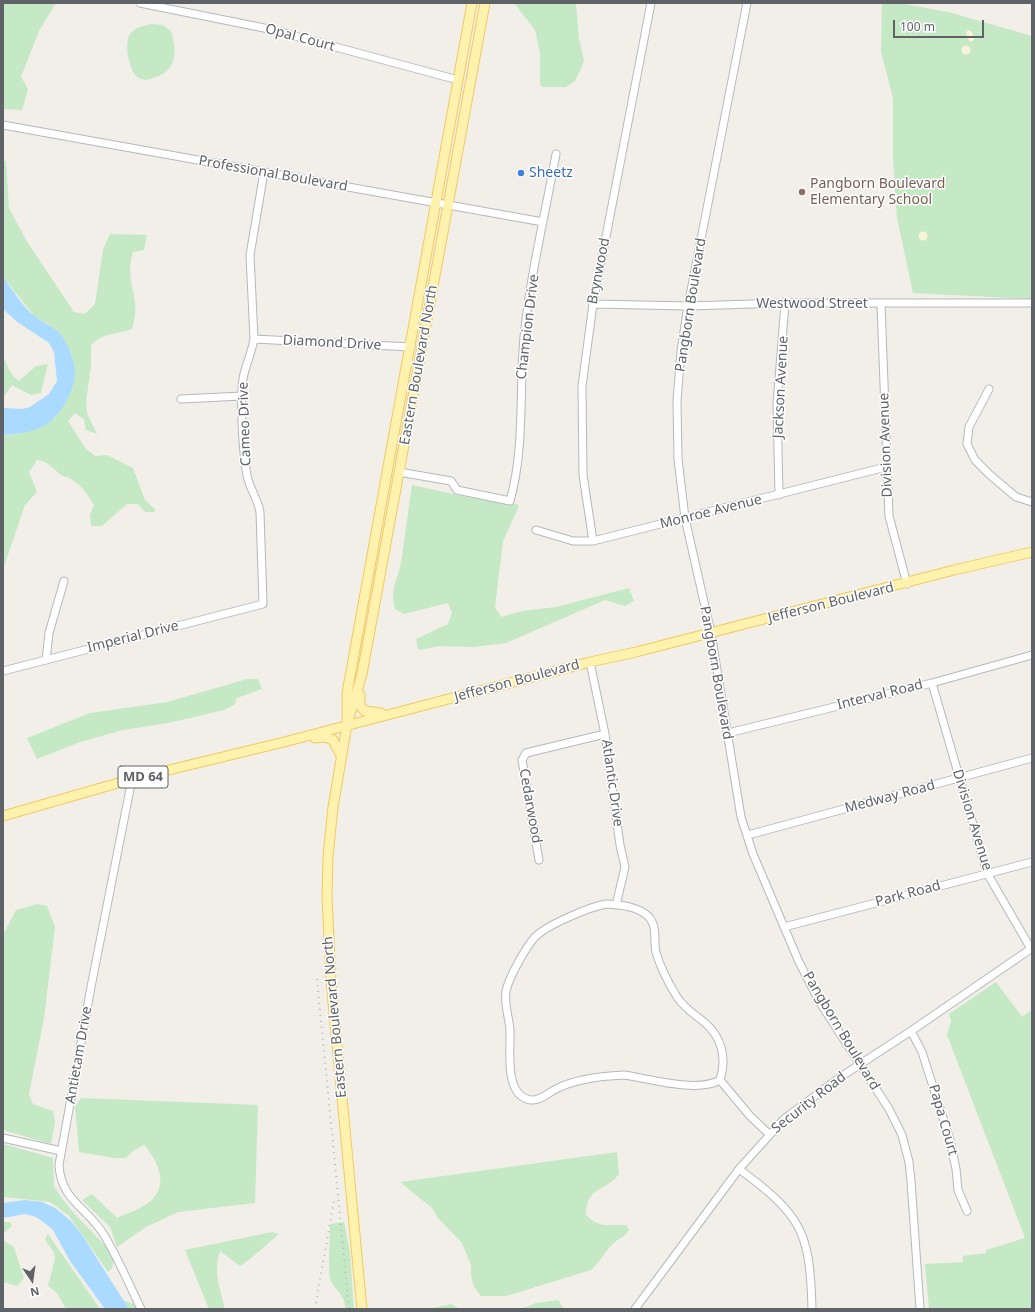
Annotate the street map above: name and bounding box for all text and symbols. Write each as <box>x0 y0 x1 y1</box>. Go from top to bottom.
scale bar <box>895 12 986 38</box>
text: 100 m <box>900 18 935 35</box>
street label: Opal Court <box>263 21 337 55</box>
street label: Professional Boulevard <box>197 153 349 195</box>
place label: Sheetz <box>529 165 573 181</box>
marker: Sheetz <box>516 168 526 178</box>
place label: Pangborn Boulevard Elementary School <box>810 176 945 208</box>
marker: Pangborn Boulevard Elementary School <box>797 187 807 197</box>
street label: Brynwood <box>584 236 614 306</box>
street label: Pangborn Boulevard <box>672 237 710 373</box>
street label: Champion Drive <box>513 273 543 381</box>
street label: Eastern Boulevard North <box>397 284 441 446</box>
street label: Westwood Street <box>756 296 868 312</box>
street label: Diamond Drive <box>282 332 382 354</box>
street label: Jackson Avenue <box>770 335 792 439</box>
street label: Cameo Drive <box>235 382 255 466</box>
street label: Division Avenue <box>876 392 896 498</box>
street label: Monroe Avenue <box>658 491 764 533</box>
street label: Jefferson Boulevard <box>766 579 896 627</box>
street label: Pangborn Boulevard <box>696 605 736 741</box>
street label: Imperial Drive <box>86 618 180 656</box>
street label: Jefferson Boulevard <box>453 656 581 706</box>
street label: Interval Road <box>835 676 925 714</box>
street label: Atlantic Drive <box>598 738 626 828</box>
road number: MD 64 <box>118 766 168 788</box>
street label: Cedarwood <box>515 767 545 845</box>
street label: Division Avenue <box>949 767 995 873</box>
street label: Medway Road <box>843 777 937 817</box>
street label: Park Road <box>874 877 942 911</box>
street label: Eastern Boulevard North <box>320 936 350 1098</box>
street label: Pangborn Boulevard <box>799 969 883 1093</box>
street label: Antietam Drive <box>62 1005 96 1105</box>
street label: Security Road <box>768 1069 850 1137</box>
street label: Papa Court <box>925 1082 961 1158</box>
north arrow <box>12 1260 52 1300</box>
text: N <box>29 1284 41 1300</box>

